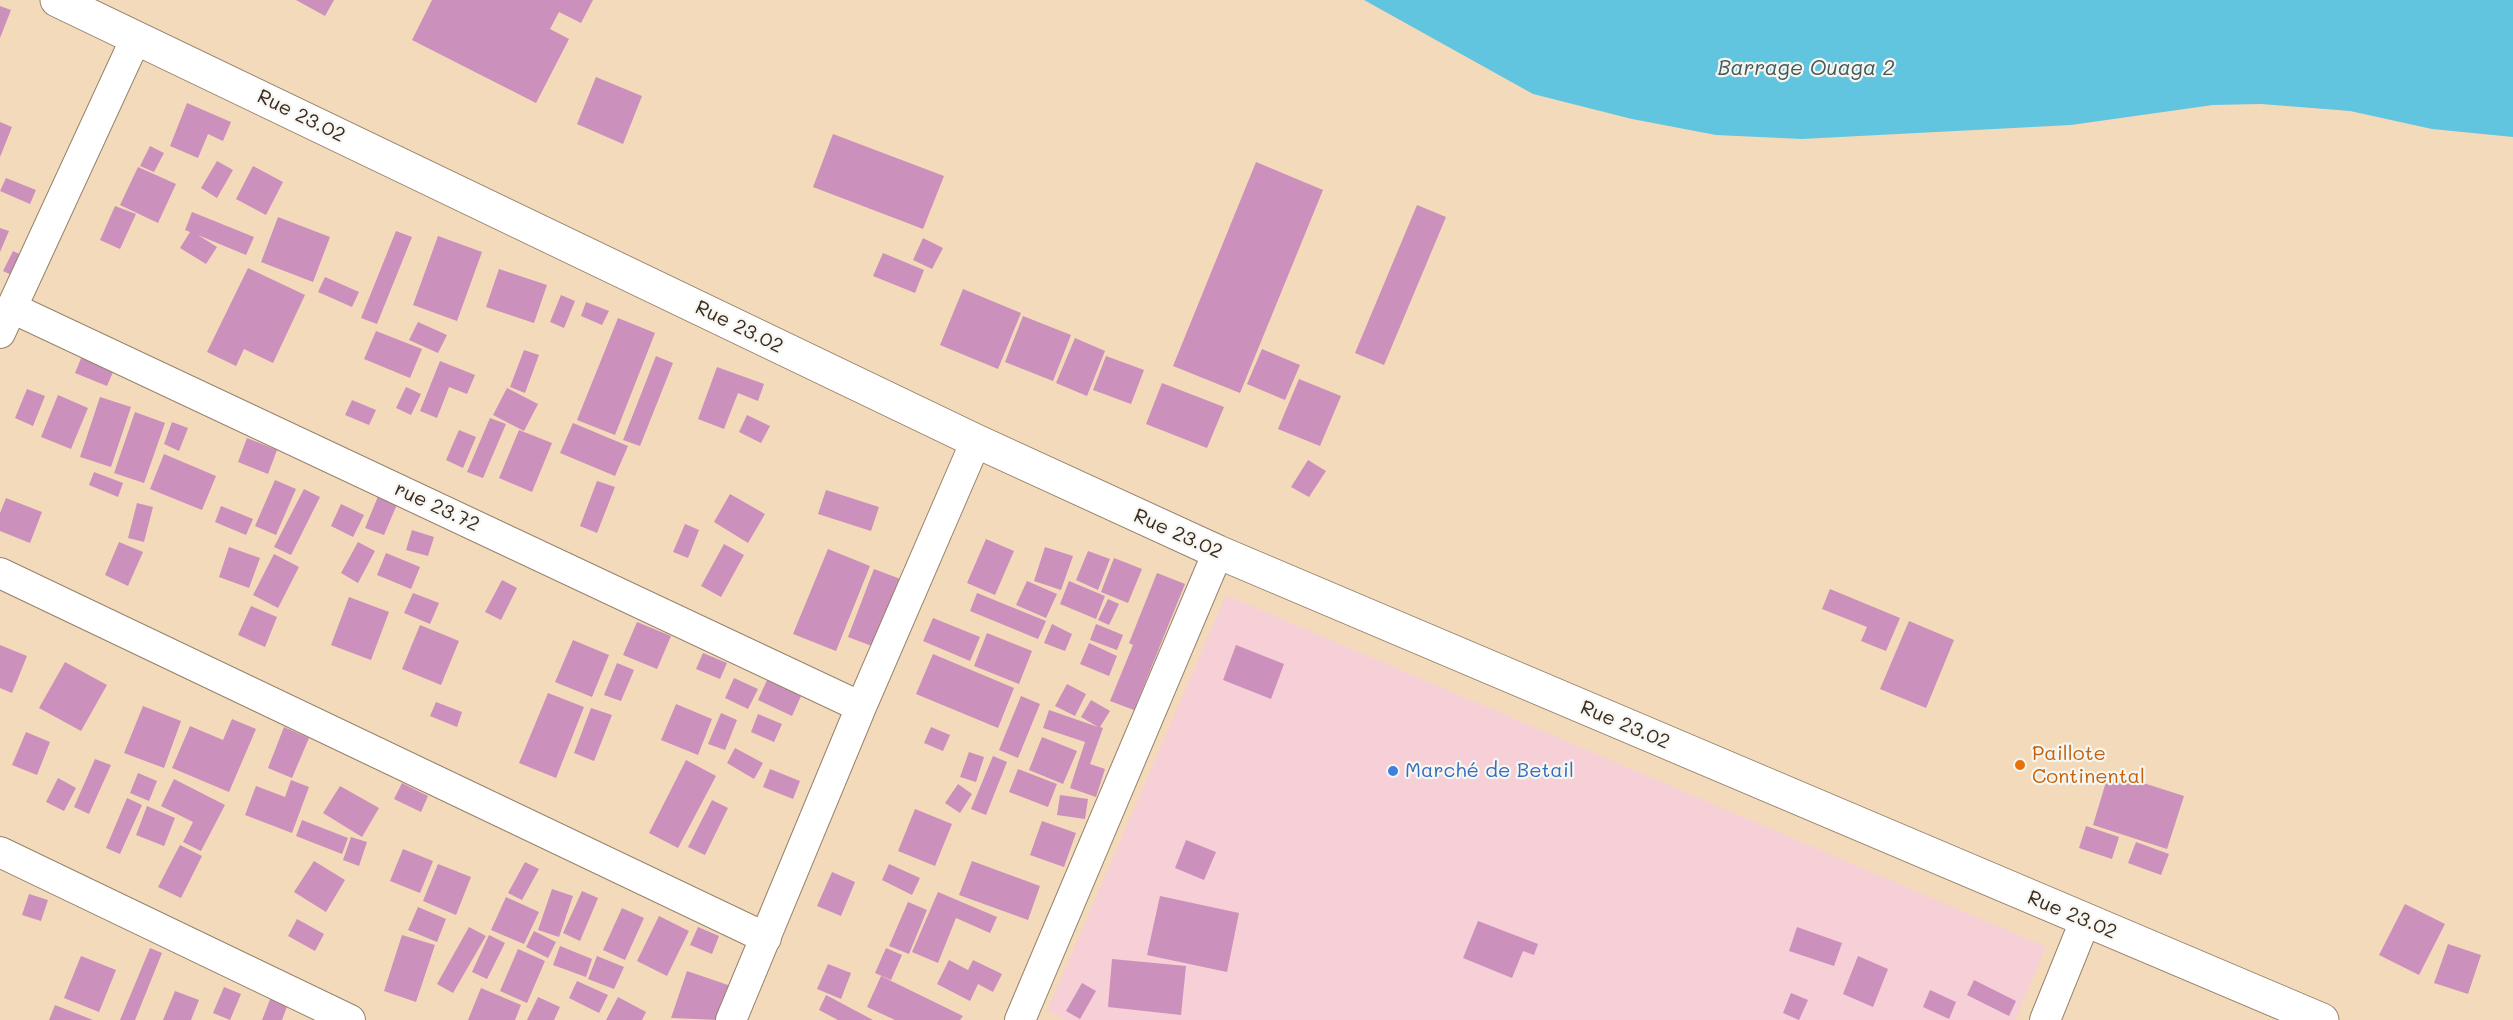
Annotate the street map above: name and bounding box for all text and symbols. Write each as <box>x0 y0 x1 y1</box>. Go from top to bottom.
water label: Barrage Ouaga 2 <box>1717 56 1895 82</box>
street label: Rue 23.02 <box>253 84 349 148</box>
street label: Rue 23.02 <box>691 295 787 359</box>
street label: rue 23.72 <box>391 477 483 537</box>
street label: Rue 23.02 <box>1130 504 1226 564</box>
street label: Rue 23.02 <box>1577 695 1673 755</box>
place label: Paillote Continental <box>2032 742 2145 789</box>
marker: Paillote Continental <box>2013 758 2027 772</box>
place label: Marché de Betail <box>1405 759 1574 783</box>
marker: Marché de Betail <box>1386 764 1400 778</box>
street label: Rue 23.02 <box>2024 885 2120 945</box>

